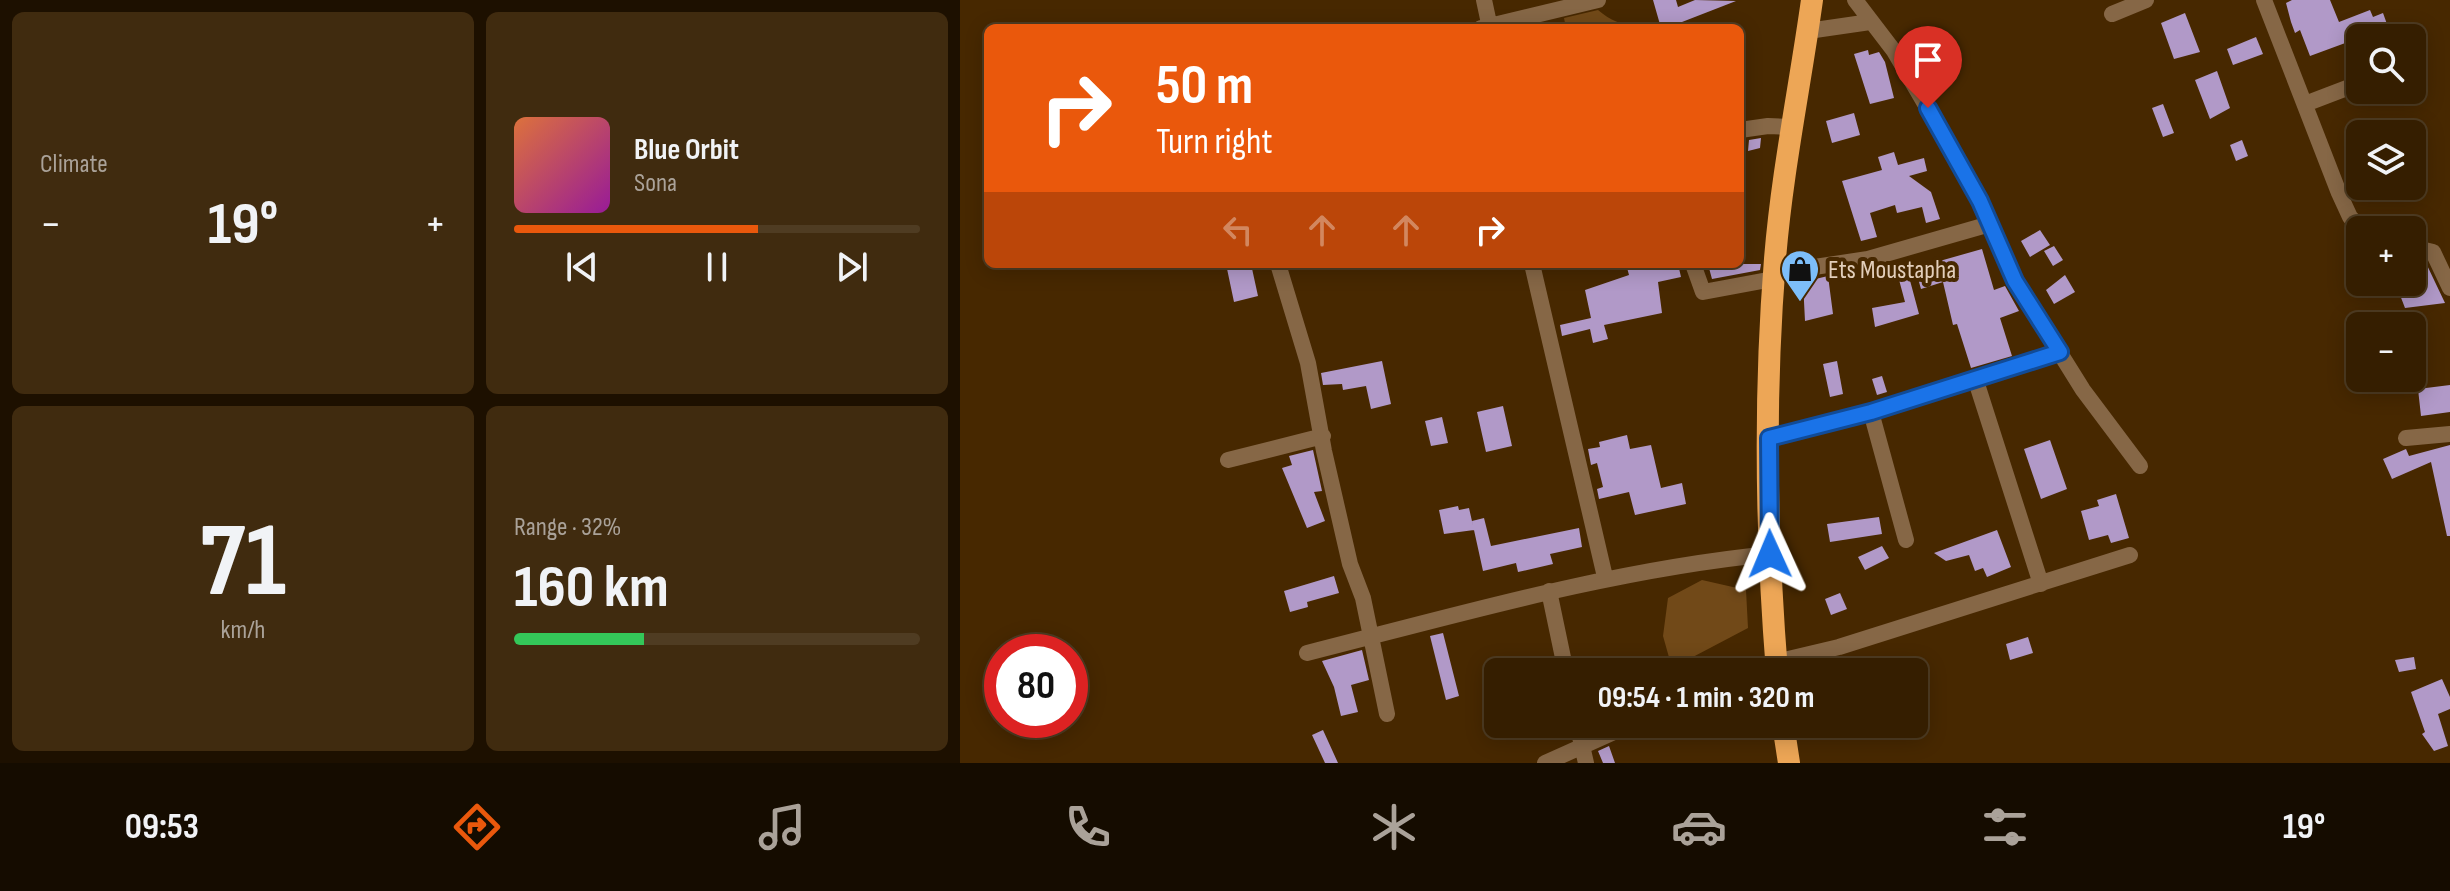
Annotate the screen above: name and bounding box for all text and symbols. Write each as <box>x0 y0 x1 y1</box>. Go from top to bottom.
map controls <box>2346 24 2426 392</box>
button: search <box>2346 24 2426 104</box>
pin <box>1894 26 1962 108</box>
icon: arrive <box>1906 38 1950 82</box>
text: 50 m <box>1156 53 1253 120</box>
icon: right <box>1024 56 1128 160</box>
button: layers <box>2346 120 2426 200</box>
text: Turn right <box>1156 121 1273 164</box>
text: Blue Orbit <box>634 132 739 168</box>
text: Climate <box>40 149 108 180</box>
text: Sona <box>634 168 677 199</box>
text: 19° <box>208 189 278 261</box>
text: − <box>40 198 62 251</box>
text: + <box>424 198 446 251</box>
icon: left <box>1216 208 1260 252</box>
icon: ahead <box>1300 208 1344 252</box>
icon: ahead <box>1384 208 1428 252</box>
icon: right <box>1468 208 1512 252</box>
button: + <box>2346 216 2426 296</box>
icon: previous <box>560 245 604 289</box>
icon: pause <box>695 245 739 289</box>
icon: next <box>830 245 874 289</box>
shop icon: Ets Moustapha <box>1779 248 1821 303</box>
place label: Ets Moustapha <box>1828 255 1956 286</box>
button: − <box>2346 312 2426 392</box>
text: 71 <box>200 500 286 625</box>
text: Range · 32% <box>514 512 621 543</box>
position arrow <box>1728 512 1812 596</box>
text: 160 km <box>514 552 669 624</box>
text: km/h <box>221 615 265 646</box>
speed limit sign: 80 <box>984 634 1088 738</box>
text: 09:54 · 1 min · 320 m <box>1598 680 1814 716</box>
icon: directions <box>449 799 505 855</box>
icon: music <box>754 799 810 855</box>
icon: phone <box>1060 799 1116 855</box>
icon: climate <box>1366 799 1422 855</box>
icon: car <box>1671 799 1727 855</box>
icon: filters <box>1977 799 2033 855</box>
text: 09:53 <box>125 806 199 849</box>
text: 19° <box>2283 806 2325 849</box>

